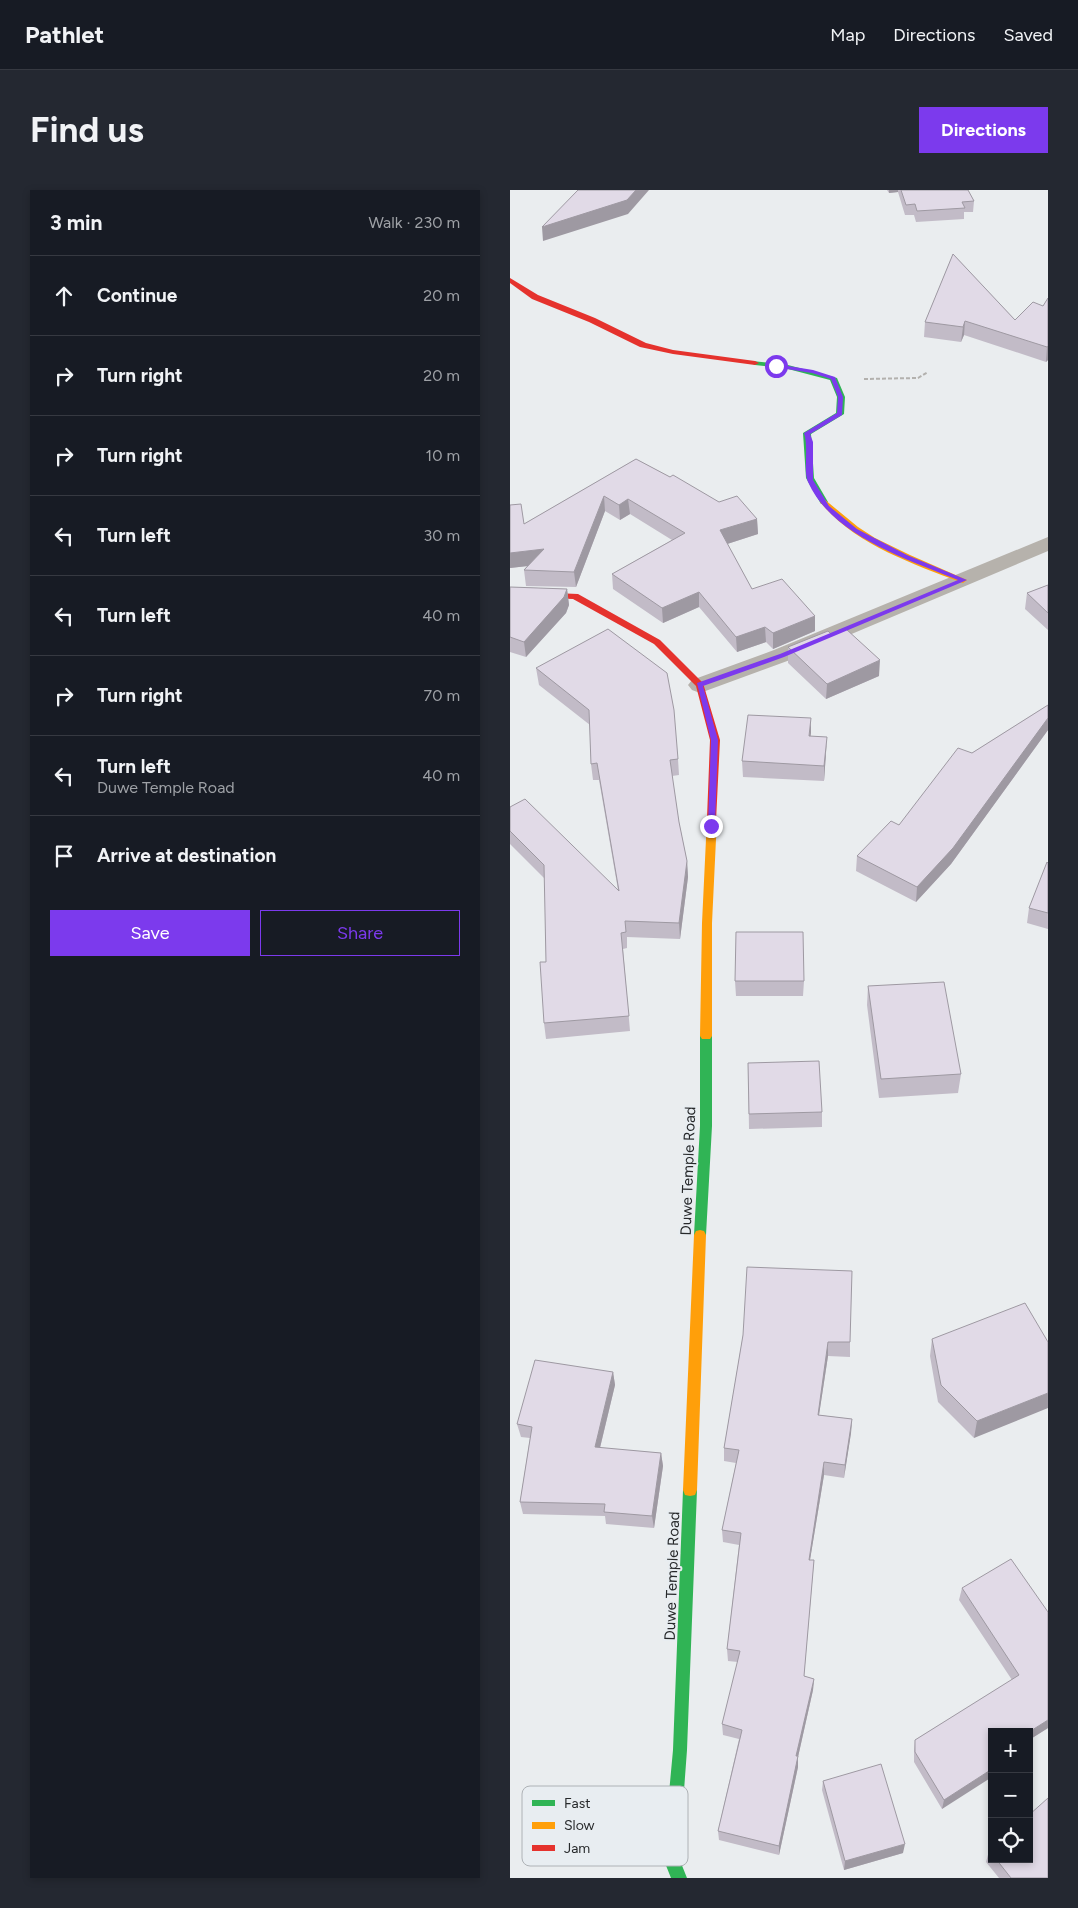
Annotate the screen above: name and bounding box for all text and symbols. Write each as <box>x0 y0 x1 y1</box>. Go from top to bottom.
text: Pathlet <box>25 20 104 49</box>
text: Map <box>830 24 865 46</box>
text: Directions <box>893 24 975 46</box>
text: Saved <box>1003 24 1053 46</box>
button: Directions <box>919 107 1048 153</box>
text: Find us <box>30 109 144 151</box>
text: 3 min <box>50 210 102 235</box>
text: Walk · 230 m <box>368 213 460 232</box>
icon: ahead <box>50 282 78 310</box>
text: Continue <box>97 284 177 307</box>
text: 20 m <box>423 286 460 305</box>
route start <box>765 355 788 378</box>
icon: right <box>50 362 78 390</box>
text: Turn right <box>97 364 183 387</box>
text: 20 m <box>423 366 460 385</box>
icon: right <box>50 442 78 470</box>
text: Turn right <box>97 444 183 467</box>
text: 10 m <box>426 446 460 465</box>
icon: left <box>50 522 78 550</box>
text: Turn left <box>97 524 171 547</box>
text: 30 m <box>423 526 460 545</box>
icon: left <box>50 602 78 630</box>
text: Turn left <box>97 604 171 627</box>
text: 40 m <box>422 606 460 625</box>
icon: right <box>50 682 78 710</box>
text: Turn right <box>97 684 183 707</box>
text: 70 m <box>424 686 460 705</box>
text: Turn left <box>97 755 171 778</box>
icon: left <box>50 762 78 790</box>
text: 40 m <box>422 766 460 785</box>
text: Duwe Temple Road <box>97 778 235 797</box>
route end <box>700 815 723 838</box>
icon: arrive <box>50 842 78 870</box>
text: Arrive at destination <box>97 844 276 867</box>
button: Save <box>50 910 250 956</box>
button: Share <box>260 910 460 956</box>
street label: Duwe Temple Road <box>677 1106 699 1236</box>
street label: Duwe Temple Road <box>661 1511 683 1641</box>
map controls <box>988 1728 1033 1863</box>
button: + <box>988 1728 1033 1773</box>
button: − <box>988 1773 1033 1818</box>
legend <box>522 1786 688 1866</box>
text: Fast <box>564 1795 590 1812</box>
text: Slow <box>564 1817 595 1834</box>
button: locate <box>988 1818 1033 1863</box>
text: Jam <box>564 1840 590 1857</box>

